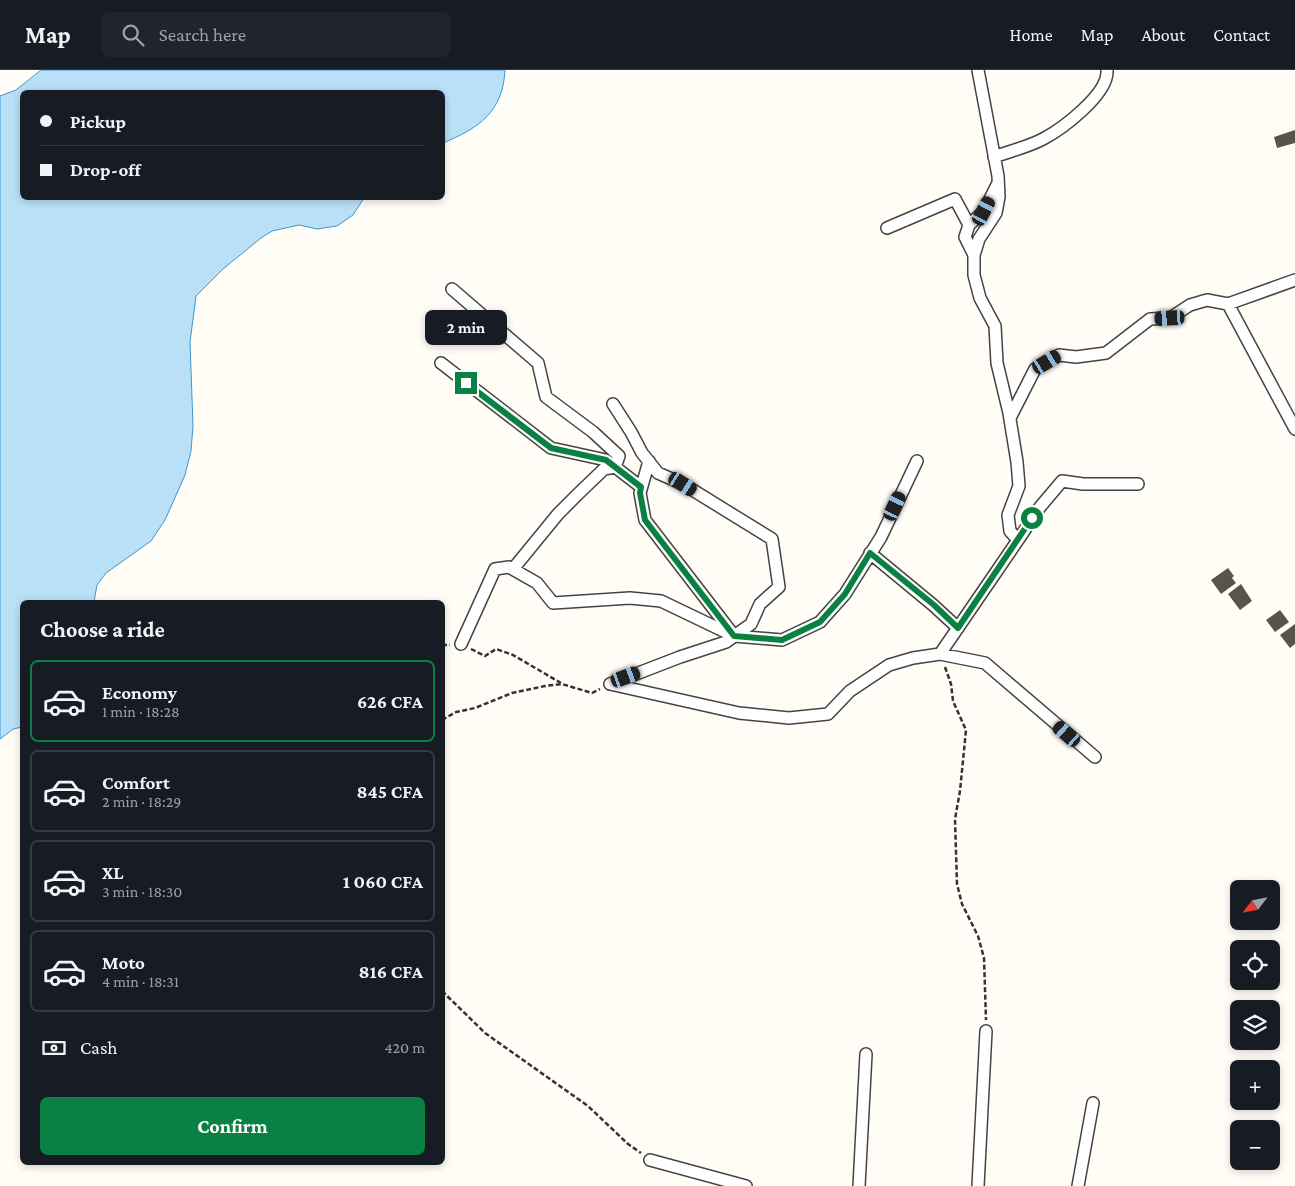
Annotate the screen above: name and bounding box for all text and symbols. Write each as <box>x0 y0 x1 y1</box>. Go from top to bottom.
search box <box>101 12 451 57</box>
text: Map <box>25 21 71 48</box>
icon: search <box>119 21 147 49</box>
text: Search here <box>159 24 246 45</box>
text: Home <box>1010 25 1053 45</box>
text: Map <box>1081 25 1113 45</box>
text: About <box>1141 25 1185 45</box>
text: Contact <box>1213 25 1270 45</box>
text: Pickup <box>70 111 126 132</box>
text: Drop-off <box>70 159 141 180</box>
car <box>970 194 997 228</box>
callout: 2 min <box>425 310 507 346</box>
car <box>1154 310 1185 326</box>
text: 2 min <box>447 319 485 336</box>
car <box>1030 348 1063 376</box>
route end <box>455 372 477 394</box>
car <box>666 470 699 498</box>
car <box>881 489 908 523</box>
route start <box>1021 507 1043 529</box>
text: Choose a ride <box>40 617 165 642</box>
car <box>609 665 642 689</box>
icon: car <box>42 679 87 724</box>
text: Economy <box>102 682 177 703</box>
text: 626 CFA <box>357 691 423 712</box>
text: 1 min · 18:28 <box>102 703 180 720</box>
car <box>1050 718 1083 750</box>
icon: car <box>42 769 87 814</box>
text: Comfort <box>102 772 170 793</box>
text: 845 CFA <box>357 781 423 802</box>
text: 2 min · 18:29 <box>102 793 181 810</box>
icon: car <box>42 859 87 904</box>
text: XL <box>102 862 124 883</box>
text: 1 060 CFA <box>343 871 423 892</box>
north arrow <box>1230 880 1280 930</box>
map controls <box>1230 880 1280 1170</box>
text: 3 min · 18:30 <box>102 883 182 900</box>
button: locate <box>1230 940 1280 990</box>
icon: car <box>42 949 87 994</box>
text: Moto <box>102 952 145 973</box>
text: 816 CFA <box>359 961 423 982</box>
text: 4 min · 18:31 <box>102 973 179 990</box>
button: layers <box>1230 1000 1280 1050</box>
icon: cash <box>40 1034 68 1062</box>
text: Cash <box>80 1037 118 1058</box>
text: 420 m <box>384 1039 425 1056</box>
button: + <box>1230 1060 1280 1110</box>
button: Confirm <box>40 1097 425 1155</box>
button: − <box>1230 1120 1280 1170</box>

